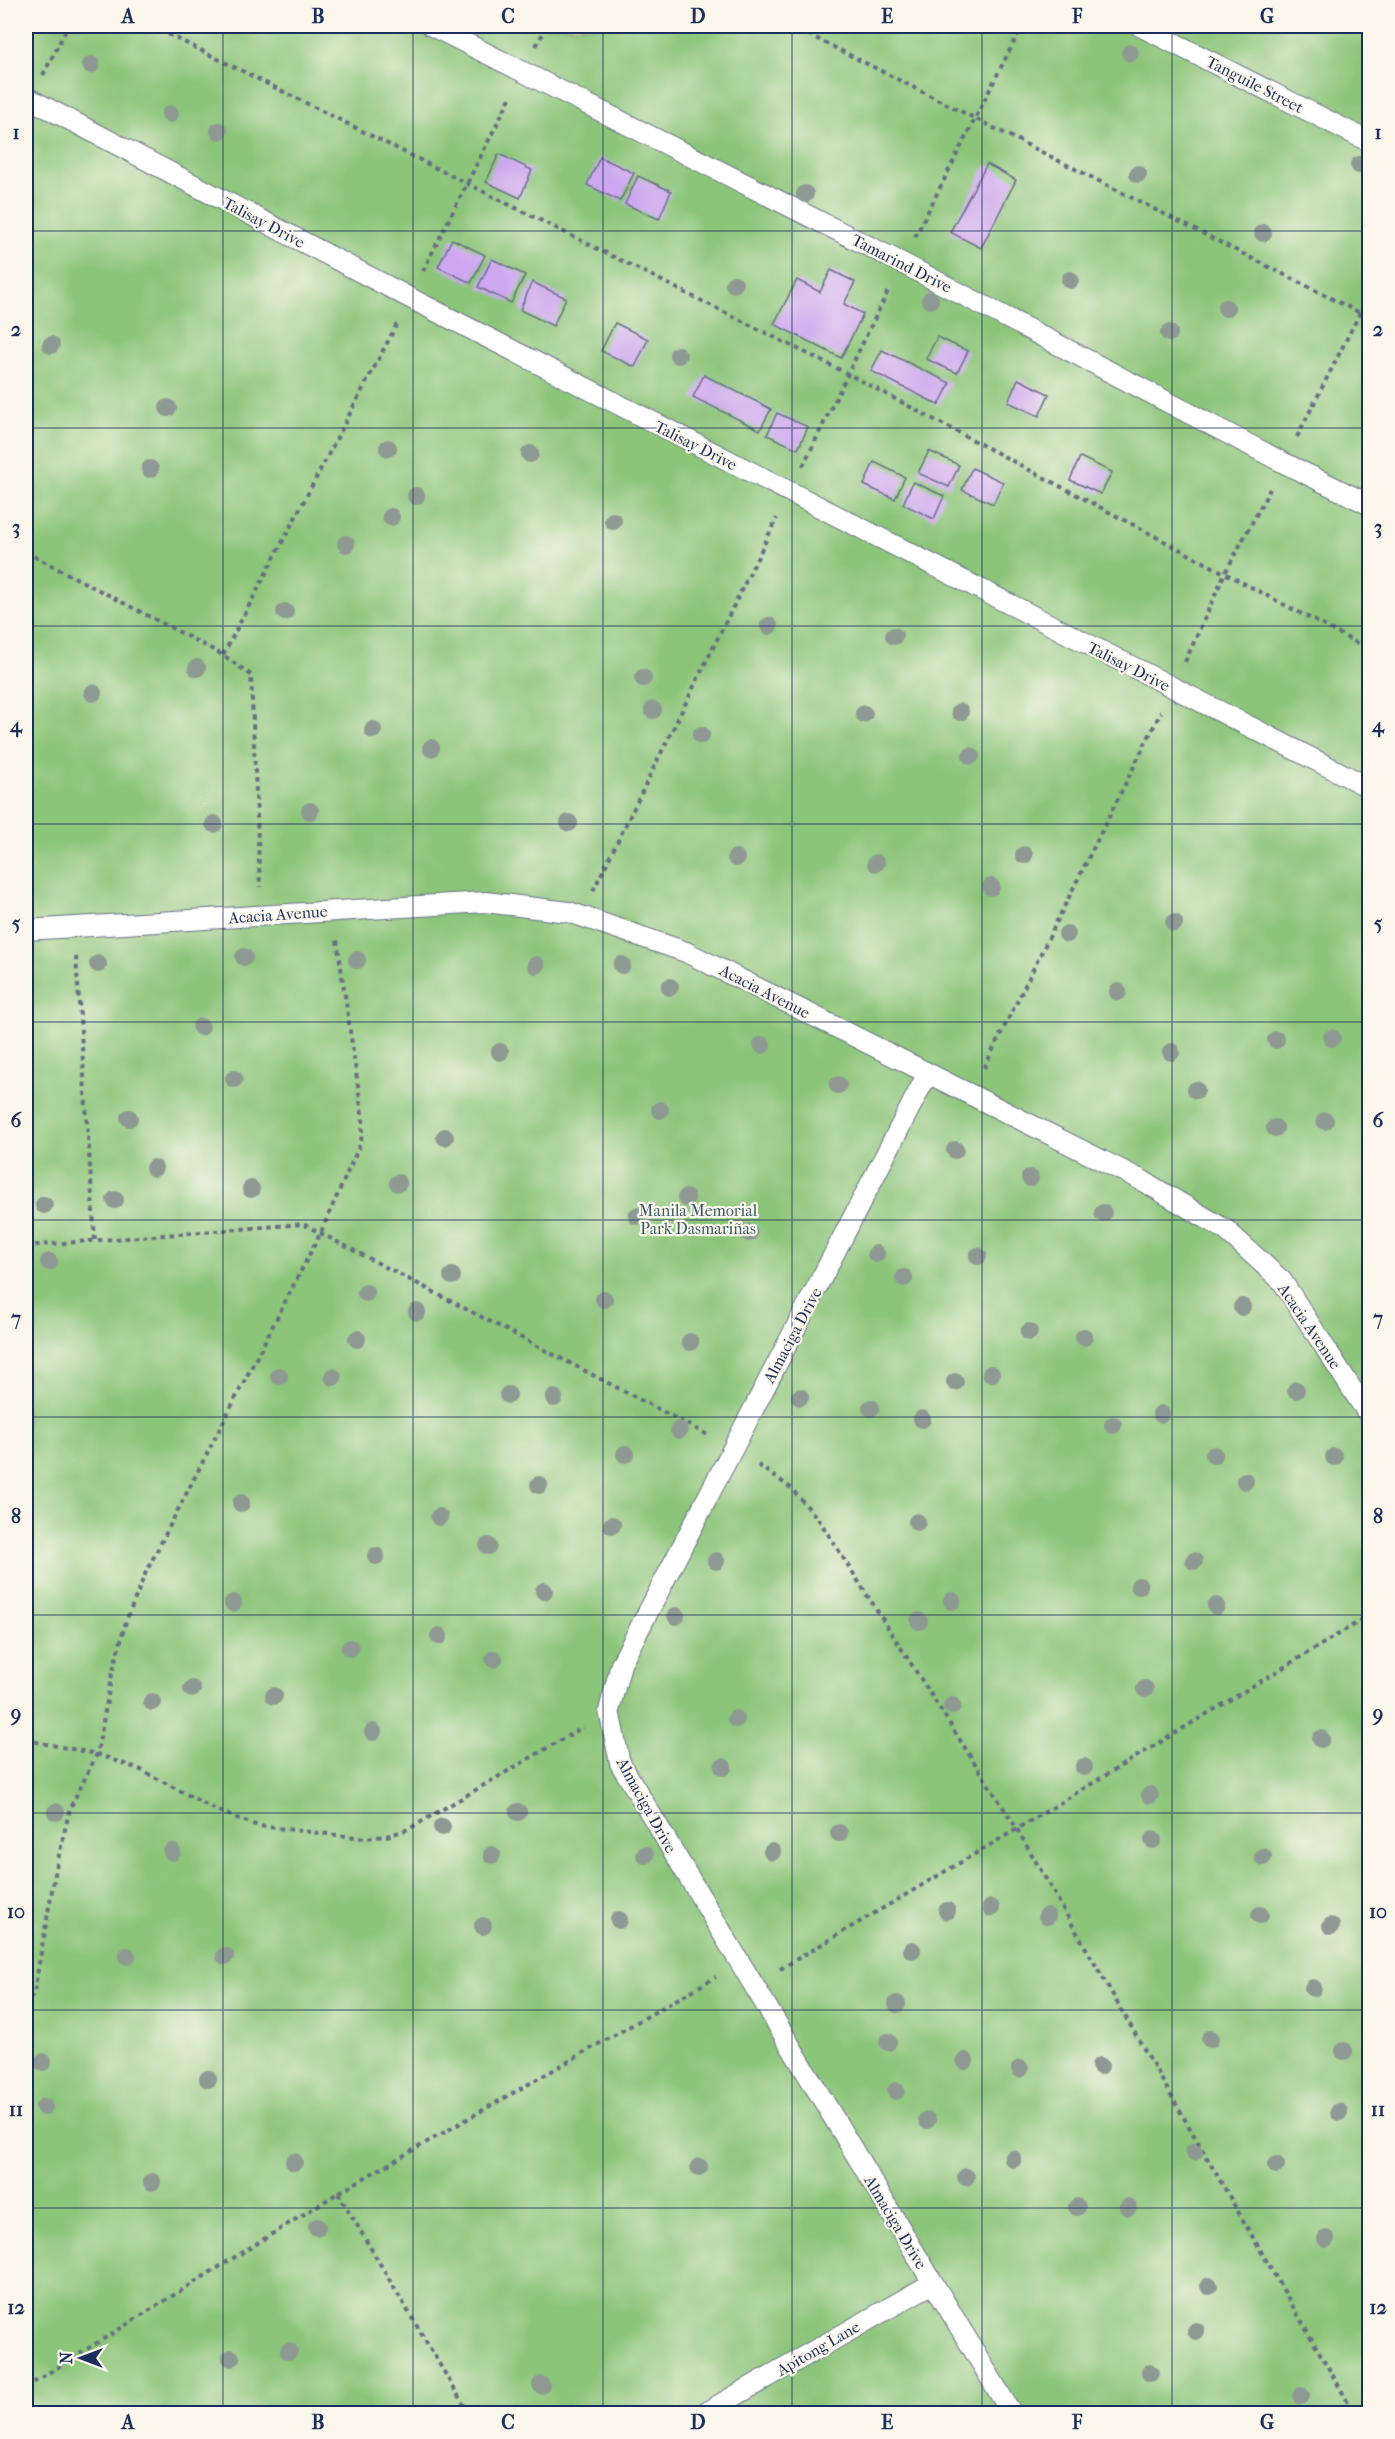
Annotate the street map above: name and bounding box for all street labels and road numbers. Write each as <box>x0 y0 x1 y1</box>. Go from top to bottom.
street label: Tanguile Street <box>1203 52 1307 117</box>
street label: Talisay Drive <box>220 193 308 252</box>
street label: Tamarind Drive <box>849 230 955 297</box>
street label: Talisay Drive <box>651 417 740 474</box>
street label: Talisay Drive <box>1084 638 1173 695</box>
street label: Acacia Avenue <box>227 902 328 928</box>
street label: Acacia Avenue <box>715 960 813 1022</box>
street label: Acacia Avenue <box>1273 1279 1345 1373</box>
street label: Almaciga Drive <box>759 1284 826 1387</box>
street label: Almaciga Drive <box>612 1754 681 1856</box>
street label: Almaciga Drive <box>860 2171 931 2273</box>
street label: Apitong Lane <box>772 2317 863 2380</box>

